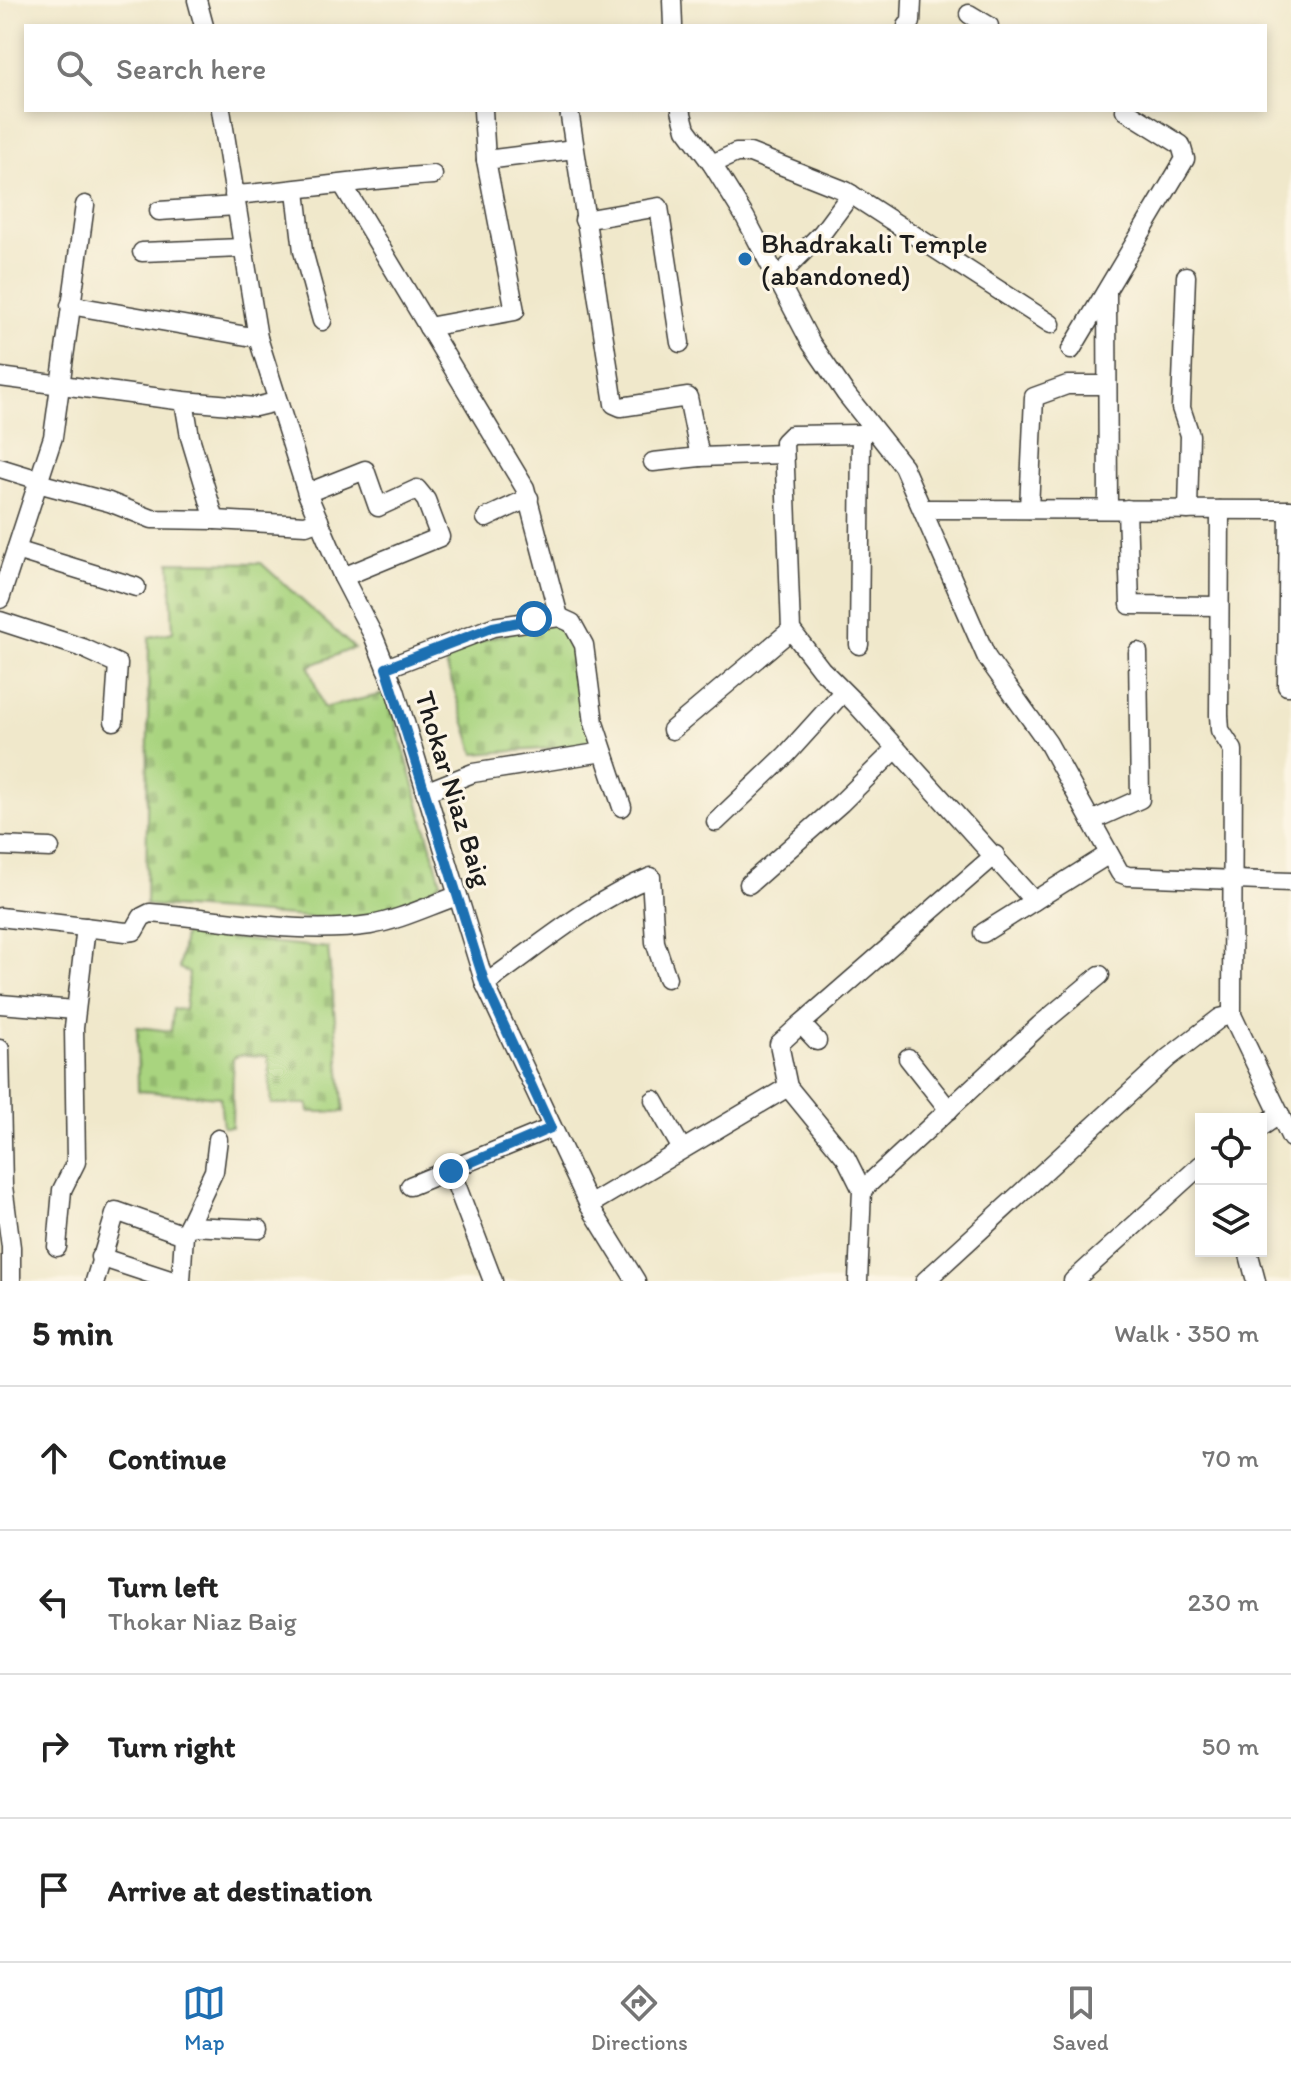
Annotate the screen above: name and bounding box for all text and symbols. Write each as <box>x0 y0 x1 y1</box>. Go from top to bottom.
search box <box>24 24 1267 112</box>
icon: search <box>52 46 96 90</box>
text: Search here <box>116 50 266 87</box>
place label: Bhadrakali Temple (abandoned) <box>761 226 988 292</box>
marker: Bhadrakali Temple (abandoned) <box>736 250 754 268</box>
route start <box>516 601 552 637</box>
street label: Thokar Niaz Baig <box>408 687 500 892</box>
map controls <box>1195 1113 1267 1257</box>
button: locate <box>1195 1113 1267 1185</box>
route end <box>433 1153 469 1189</box>
button: layers <box>1195 1185 1267 1257</box>
text: 5 min <box>32 1313 113 1354</box>
text: Walk · 350 m <box>1114 1317 1259 1349</box>
icon: ahead <box>32 1436 76 1480</box>
text: Continue <box>108 1440 227 1477</box>
text: 70 m <box>1202 1442 1259 1474</box>
text: Turn left <box>108 1568 219 1605</box>
icon: left <box>32 1580 76 1624</box>
text: 230 m <box>1187 1586 1259 1618</box>
text: Thokar Niaz Baig <box>108 1605 297 1637</box>
icon: right <box>32 1724 76 1768</box>
text: Turn right <box>108 1728 236 1765</box>
text: 50 m <box>1202 1730 1259 1762</box>
icon: arrive <box>32 1868 76 1912</box>
text: Arrive at destination <box>108 1872 372 1909</box>
tab: Map <box>182 1981 226 2056</box>
tab: Directions <box>591 1981 688 2056</box>
tab: Saved <box>1052 1981 1109 2056</box>

